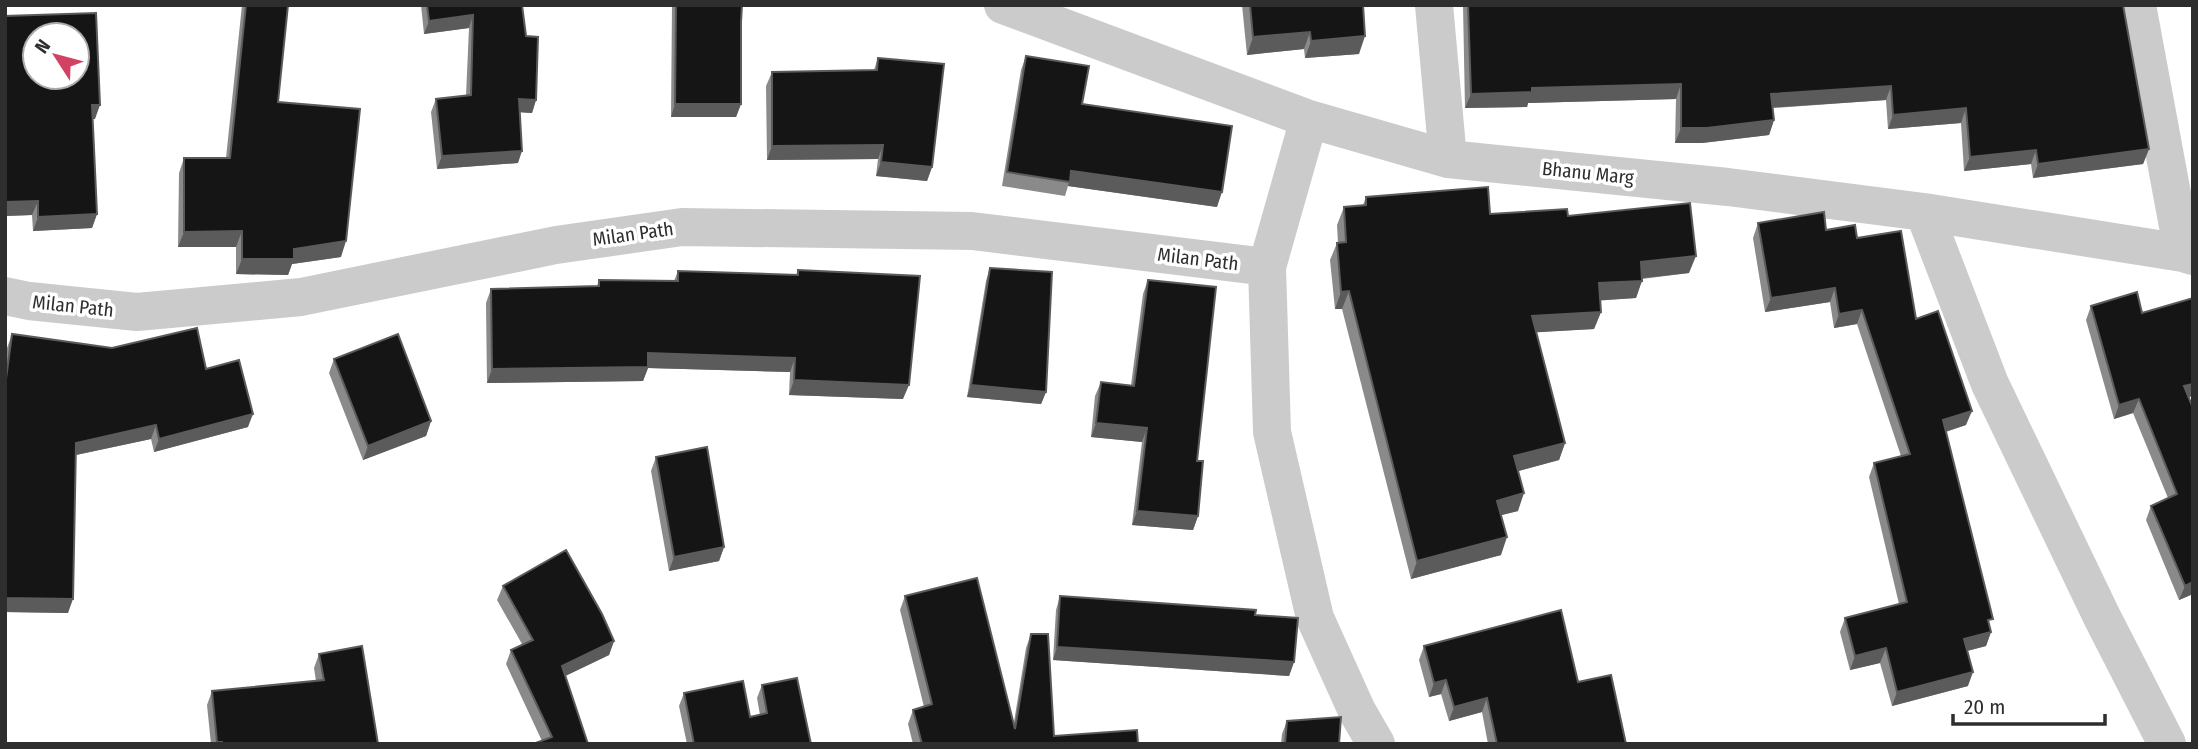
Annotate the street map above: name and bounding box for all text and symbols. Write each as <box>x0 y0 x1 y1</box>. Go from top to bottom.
north arrow <box>21 21 91 91</box>
text: N <box>30 35 55 58</box>
street label: Bhanu Marg <box>1541 157 1635 189</box>
street label: Milan Path <box>591 217 675 251</box>
street label: Milan Path <box>1156 243 1240 275</box>
street label: Milan Path <box>31 290 115 322</box>
scale bar <box>1953 682 2105 726</box>
text: 20 m <box>1964 694 2005 720</box>

